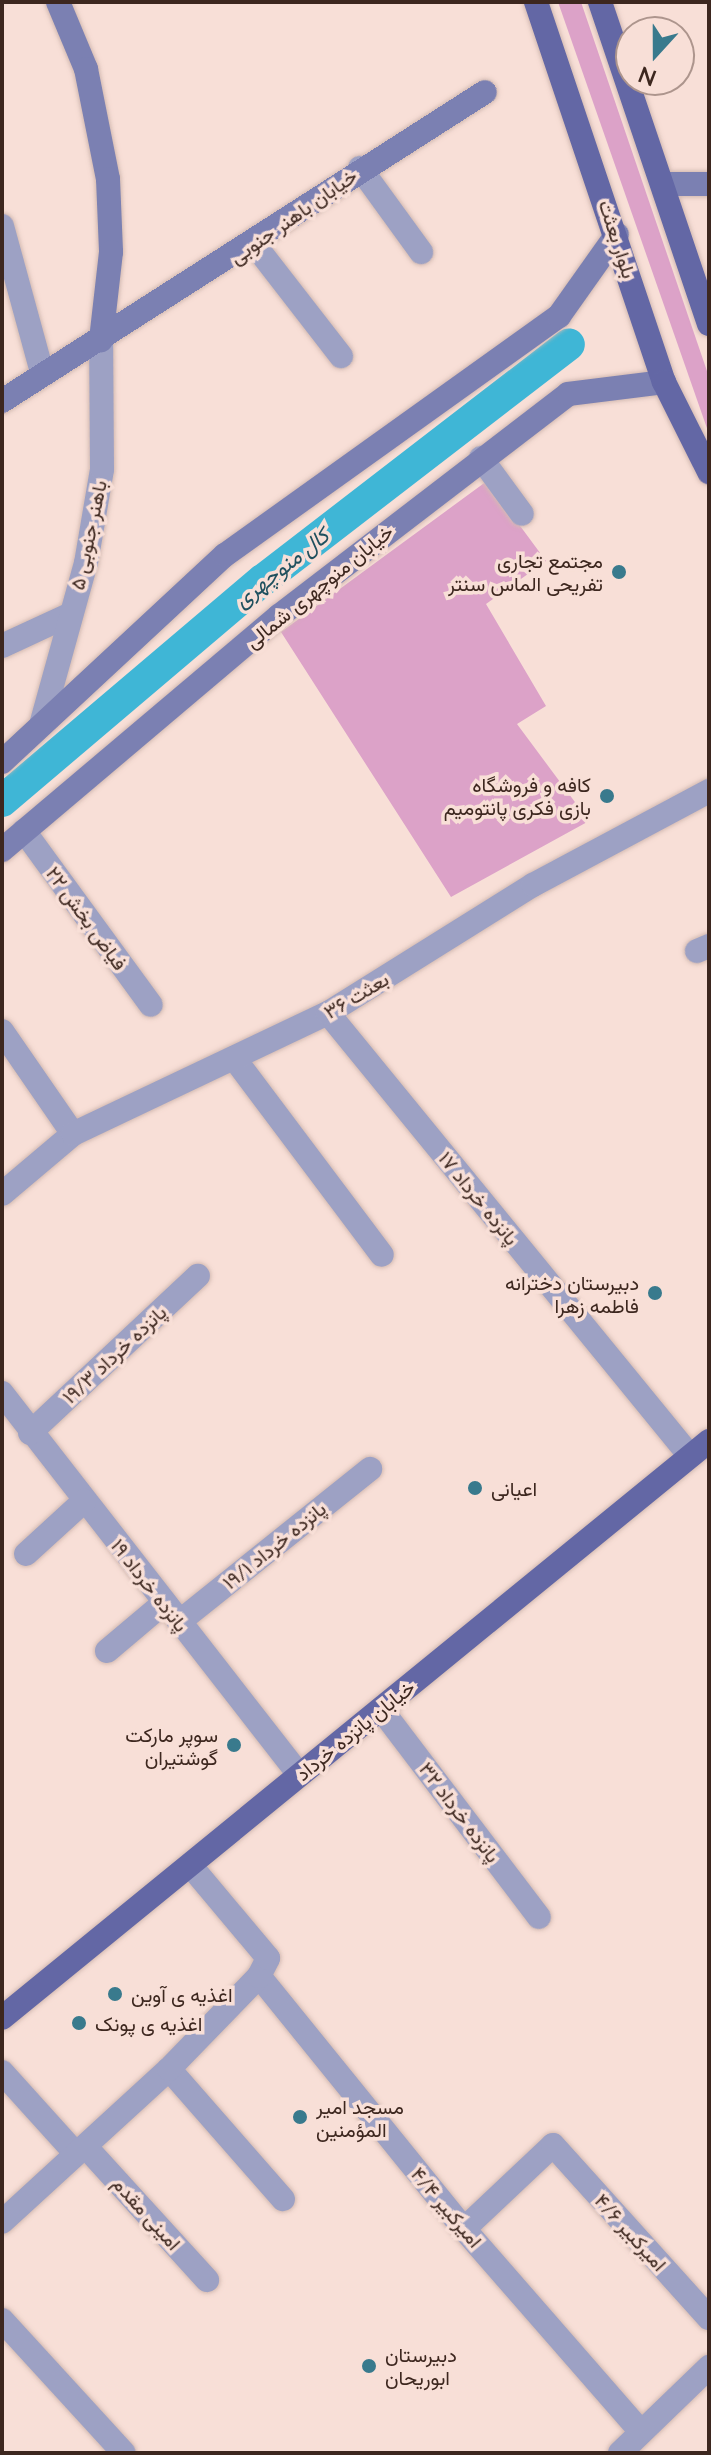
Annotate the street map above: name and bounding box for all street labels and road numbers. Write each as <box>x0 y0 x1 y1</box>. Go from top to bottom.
street label: خیابان باهنر جنوبی <box>225 163 361 269</box>
street label: بلوار بعثت <box>594 197 642 281</box>
street label: باهنر جنوبی ۵ <box>65 478 111 592</box>
street label: خیابان منوچهری شمالی <box>240 519 398 653</box>
street label: فیاض بخش ۲۲ <box>41 862 133 974</box>
street label: بعثت ۳۶ <box>319 966 393 1024</box>
street label: پانزده خرداد ۱۷ <box>434 1146 524 1250</box>
street label: پانزده خرداد ۱۹/۳ <box>57 1300 171 1408</box>
street label: پانزده خرداد ۱۹/۱ <box>217 1496 331 1594</box>
street label: پانزده خرداد ۱۹ <box>106 1534 194 1636</box>
street label: خیابان پانزده خرداد <box>291 1675 419 1785</box>
street label: پانزده خرداد ۳۲ <box>414 1757 506 1867</box>
street label: امیرکبیر ۴/۴ <box>406 2162 488 2252</box>
street label: امینی مقدم <box>108 2171 186 2255</box>
street label: امیرکبیر ۴/۶ <box>590 2188 672 2276</box>

